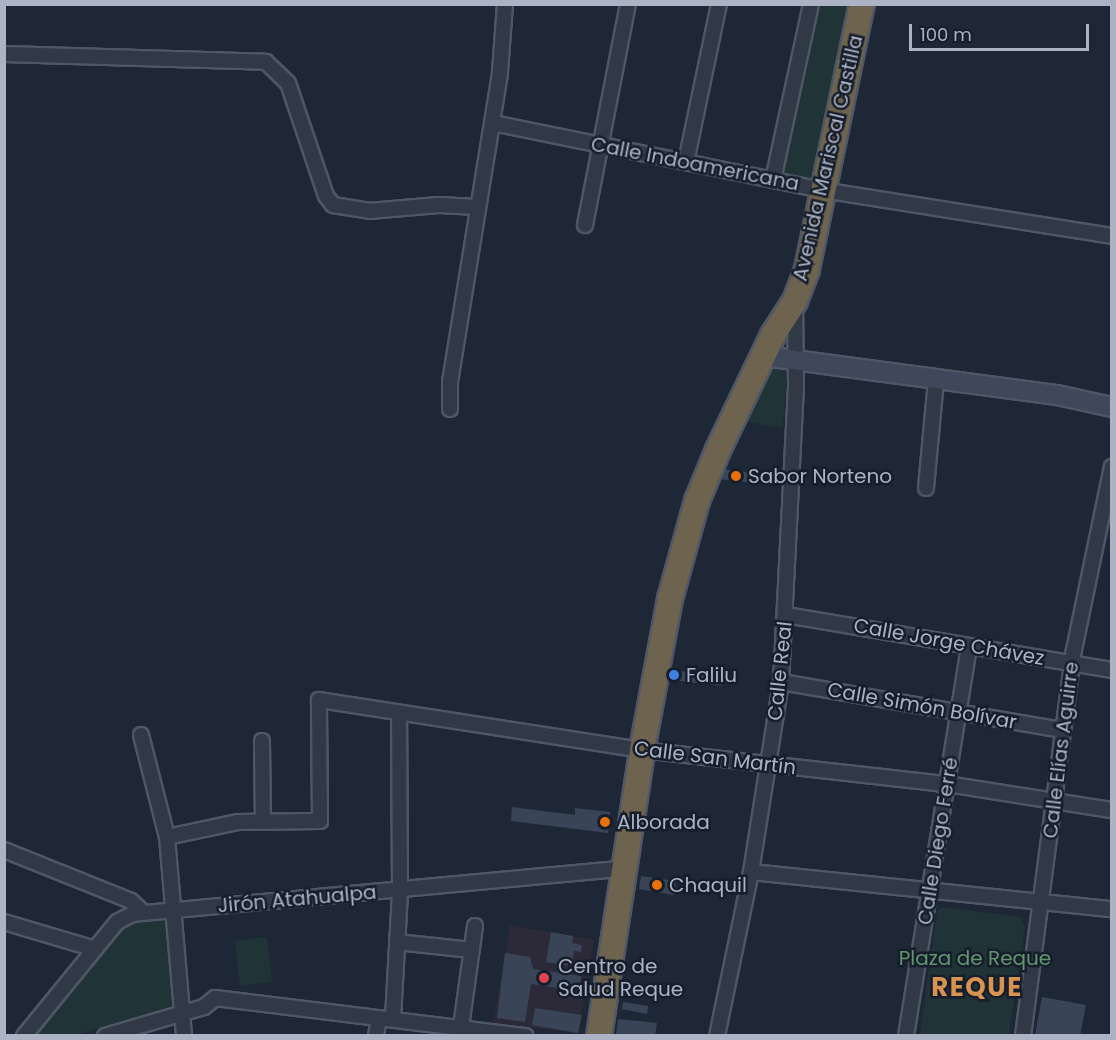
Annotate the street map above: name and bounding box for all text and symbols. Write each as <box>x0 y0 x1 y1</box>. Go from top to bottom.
scale bar <box>912 12 1092 50</box>
text: 100 m <box>920 22 972 47</box>
street label: Avenida Mariscal Castilla <box>788 33 868 283</box>
street label: Calle Indoamericana <box>589 132 801 196</box>
place label: Sabor Norteno <box>748 464 892 488</box>
marker: Sabor Norteno <box>729 469 743 483</box>
street label: Calle Jorge Chávez <box>852 613 1046 671</box>
street label: Calle Real <box>763 620 797 722</box>
street label: Calle Elías Aguirre <box>1038 660 1084 840</box>
place label: Falilu <box>686 663 737 687</box>
marker: Falilu <box>667 668 681 682</box>
street label: Calle Simón Bolívar <box>825 678 1019 734</box>
street label: Calle San Martín <box>633 736 797 780</box>
street label: Calle Diego Ferré <box>913 755 963 927</box>
place label: Alborada <box>617 810 710 834</box>
marker: Alborada <box>598 815 612 829</box>
place label: Chaquil <box>669 873 747 897</box>
marker: Chaquil <box>650 878 664 892</box>
street label: Jirón Atahualpa <box>217 880 377 918</box>
park label: Plaza de Reque <box>899 946 1051 970</box>
place label: Centro de Salud Reque <box>558 954 683 1001</box>
marker: Centro de Salud Reque <box>535 969 553 987</box>
district label: REQUE <box>931 972 1023 1004</box>

